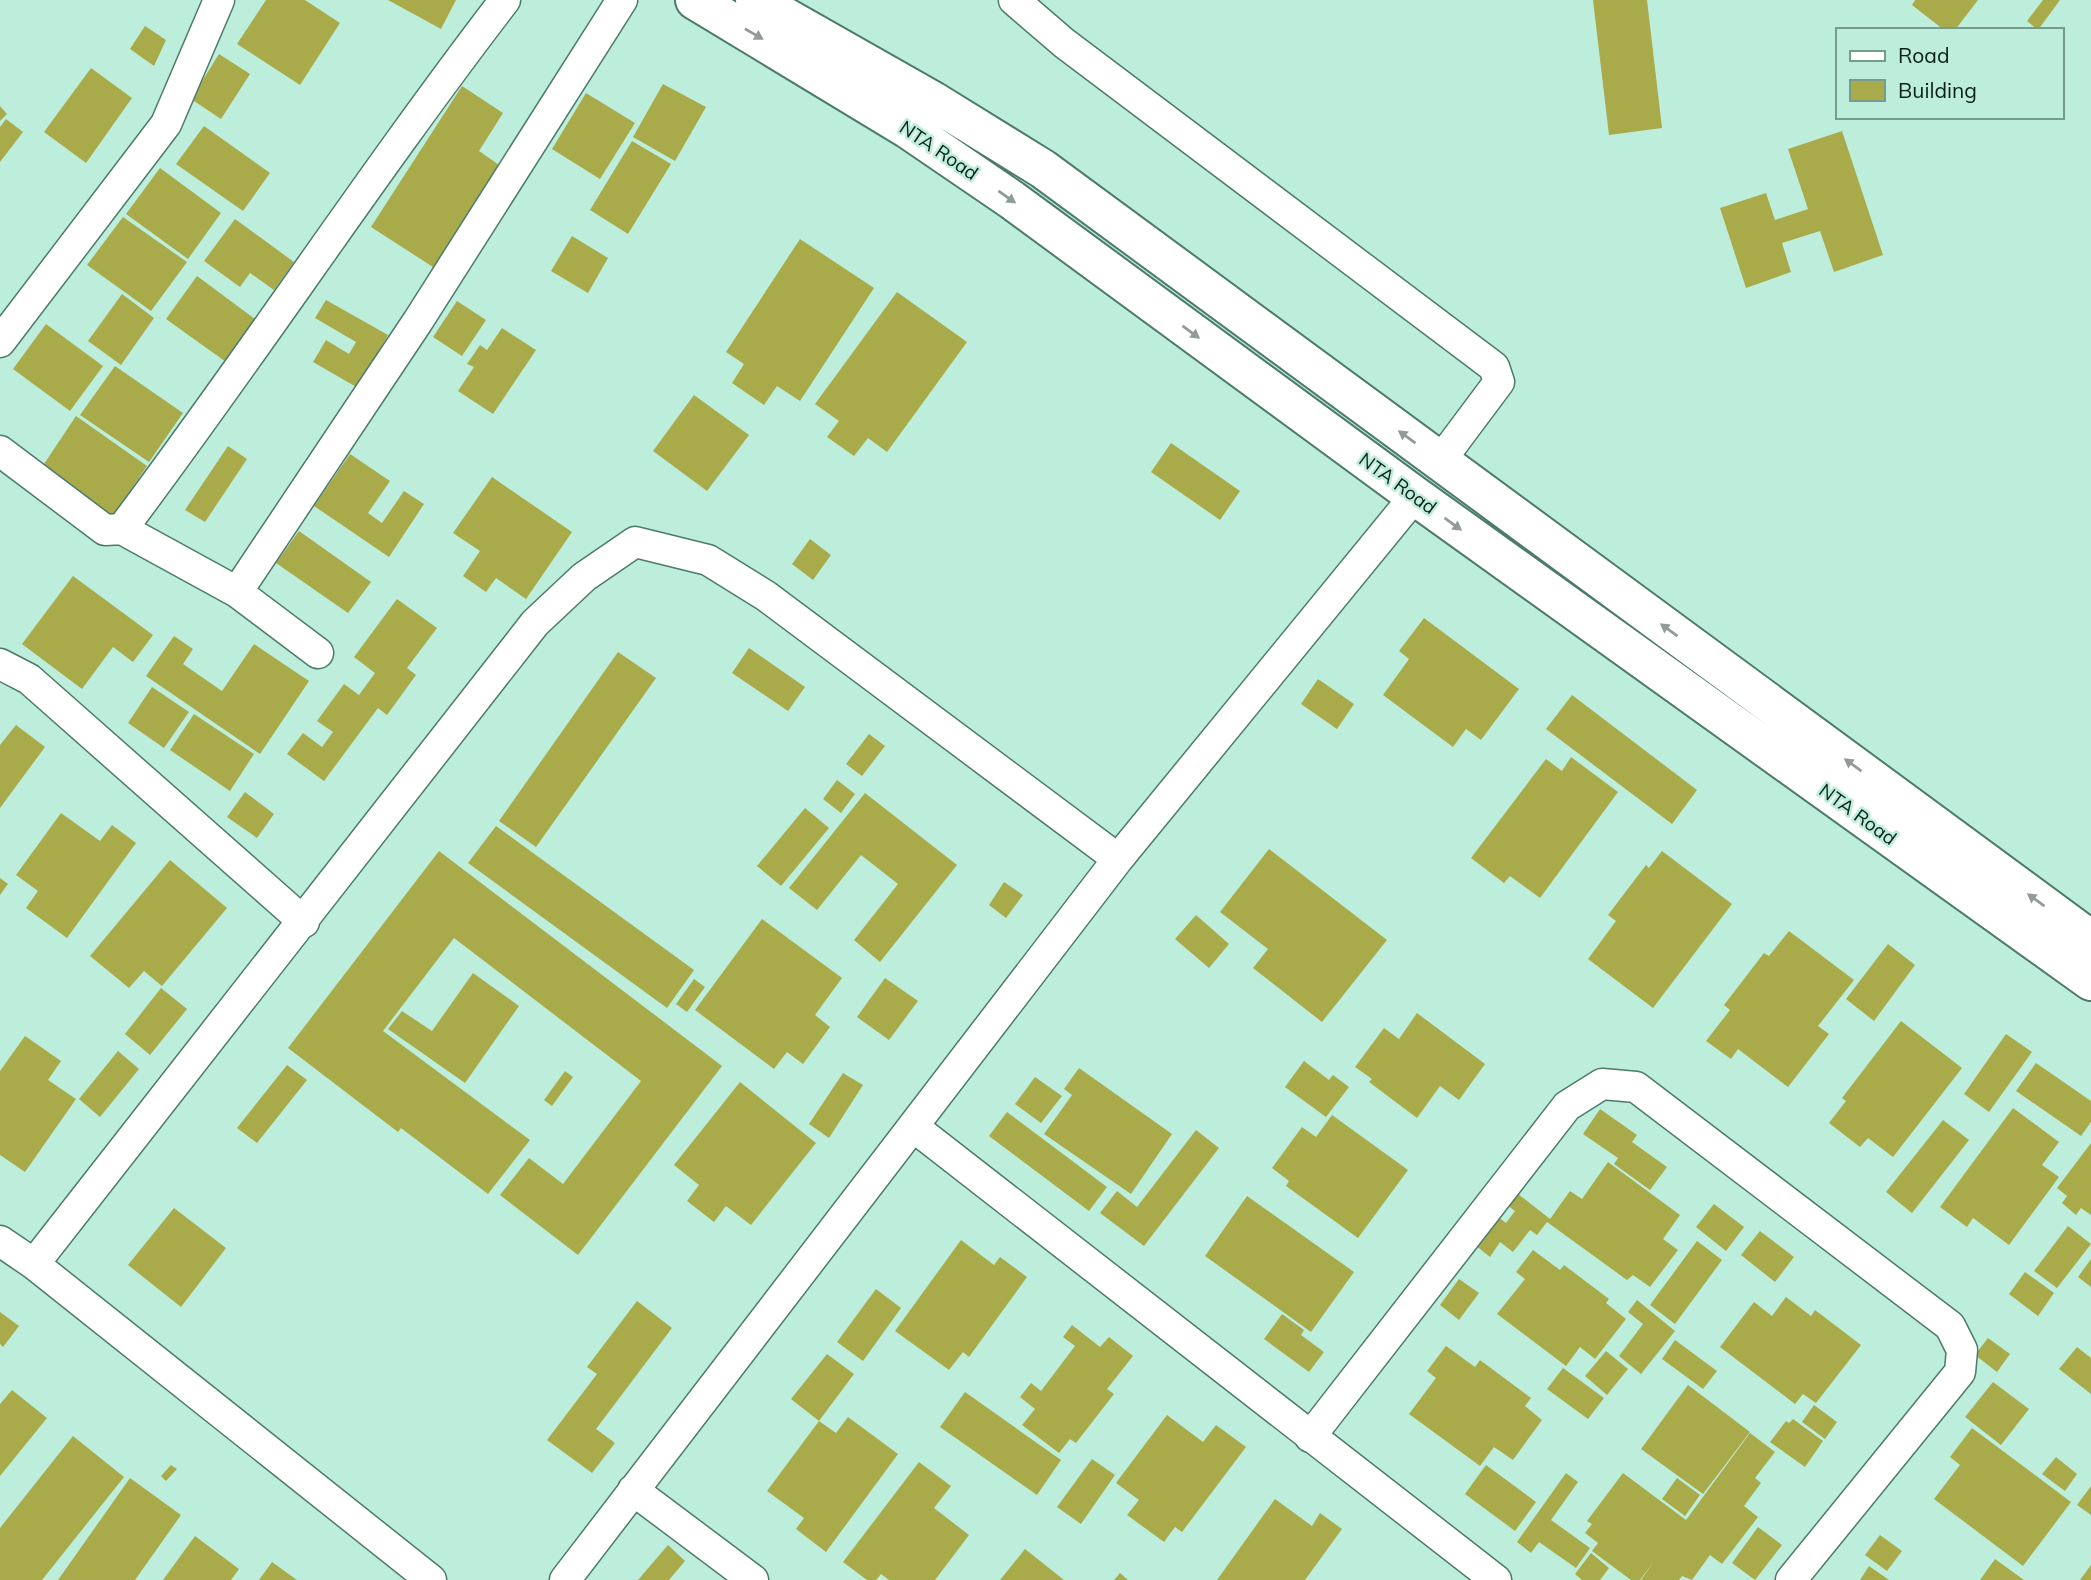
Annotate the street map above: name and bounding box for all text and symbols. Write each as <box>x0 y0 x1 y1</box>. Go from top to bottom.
one-way arrow <box>745 28 764 40</box>
legend <box>1836 28 2063 119</box>
text: Road <box>1898 42 1949 68</box>
text: Building <box>1898 77 1977 103</box>
street label: NTA Road <box>895 115 983 185</box>
one-way arrow <box>998 190 1016 204</box>
one-way arrow <box>1181 324 1199 339</box>
one-way arrow <box>1398 431 1416 445</box>
street label: NTA Road <box>1355 447 1441 519</box>
one-way arrow <box>1444 517 1462 531</box>
one-way arrow <box>1660 623 1679 637</box>
one-way arrow <box>1844 758 1862 772</box>
street label: NTA Road <box>1815 778 1901 850</box>
one-way arrow <box>2027 893 2045 907</box>

